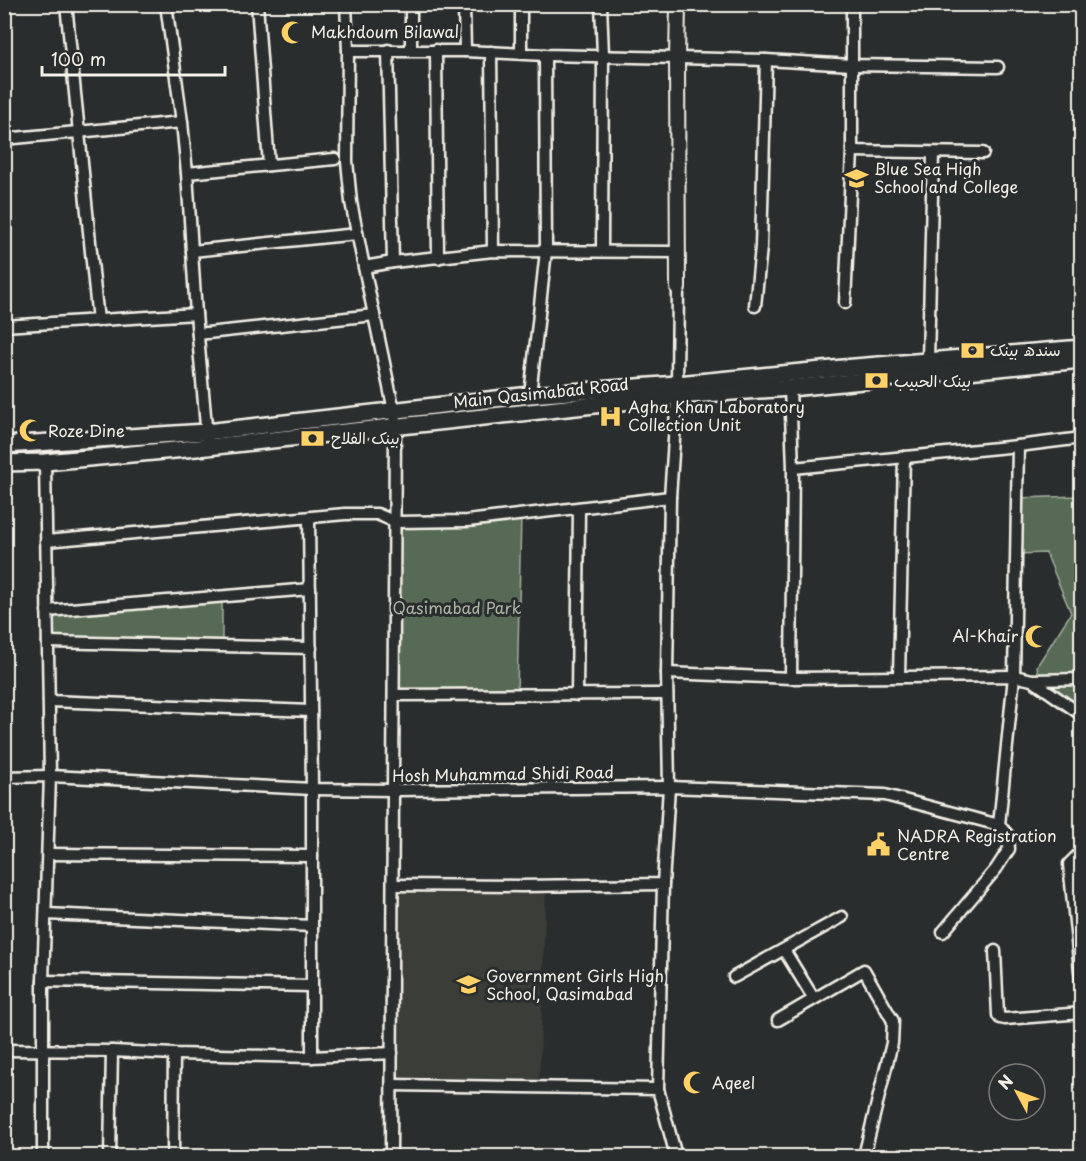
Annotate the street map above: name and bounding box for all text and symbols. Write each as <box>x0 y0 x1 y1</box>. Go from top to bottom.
mosque icon: Makhdoum Bilawal <box>280 19 306 45</box>
place label: Makhdoum Bilawal <box>311 19 459 43</box>
scale bar <box>42 39 225 77</box>
text: 100 m <box>51 45 106 72</box>
place label: Blue Sea High School and College <box>874 156 1018 198</box>
school or university icon: Blue Sea High School and College <box>843 165 869 191</box>
bank icon: سندھ بینک <box>959 337 985 363</box>
place label: سندھ بینک <box>990 337 1061 361</box>
bank icon: بينک الحبيب <box>863 368 889 394</box>
place label: بينک الحبيب <box>894 368 971 392</box>
street label: Main Qasimabad Road <box>452 371 630 413</box>
place label: Agha Khan Laboratory Collection Unit <box>628 394 805 436</box>
hospital icon: Agha Khan Laboratory Collection Unit <box>597 403 623 429</box>
mosque icon: Roze Dine <box>17 418 43 444</box>
place label: Roze Dine <box>48 418 125 442</box>
bank icon: بینک الفلاح <box>300 425 326 451</box>
place label: بینک الفلاح <box>331 425 400 449</box>
park label: Qasimabad Park <box>393 595 522 619</box>
place label: Al-Khair <box>952 623 1019 647</box>
mosque icon: Al-Khair <box>1023 623 1049 649</box>
street label: Hosh Muhammad Shidi Road <box>392 759 614 787</box>
place label: NADRA Registration Centre <box>897 823 1057 865</box>
public building icon: NADRA Registration Centre <box>866 832 892 858</box>
place label: Government Girls High School, Qasimabad <box>486 963 664 1005</box>
school or university icon: Government Girls High School, Qasimabad <box>455 972 481 998</box>
north arrow <box>987 1062 1047 1122</box>
text: N <box>992 1069 1018 1094</box>
mosque icon: Aqeel <box>681 1070 707 1096</box>
place label: Aqeel <box>712 1070 755 1094</box>

